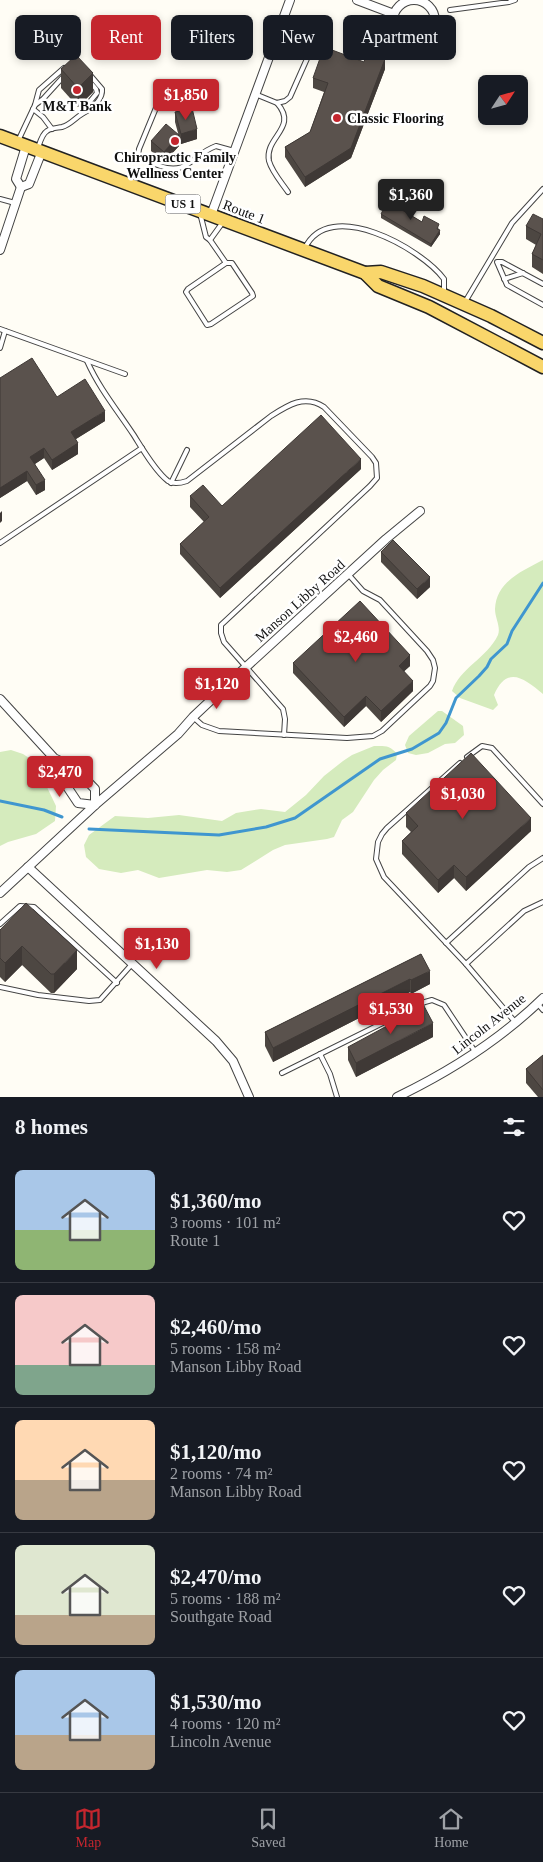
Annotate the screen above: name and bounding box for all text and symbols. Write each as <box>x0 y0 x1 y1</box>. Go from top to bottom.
chip: Buy <box>15 15 81 60</box>
chip: Rent <box>91 15 161 60</box>
chip: Filters <box>171 15 253 60</box>
chip: New <box>263 15 333 60</box>
chip: Apartment <box>343 15 456 60</box>
north arrow <box>478 75 528 125</box>
map controls <box>478 75 528 125</box>
pin: $1,850 <box>145 78 227 121</box>
marker: M&T Bank <box>71 84 83 96</box>
text: $1,850 <box>164 86 208 103</box>
place label: M&T Bank <box>42 99 112 114</box>
place label: Classic Flooring <box>347 111 444 126</box>
marker: Classic Flooring <box>331 112 343 124</box>
marker: Chiropractic Family Wellness Center <box>169 135 181 147</box>
place label: Chiropractic Family Wellness Center <box>114 150 236 181</box>
pin: $1,360 <box>370 178 452 221</box>
text: $1,360 <box>389 186 433 203</box>
road number: US 1 <box>166 194 200 213</box>
street label: Route 1 <box>221 197 267 227</box>
street label: Manson Libby Road <box>252 557 348 645</box>
pin: $2,460 <box>315 620 397 663</box>
text: $2,460 <box>334 628 378 645</box>
pin: $1,120 <box>176 668 258 710</box>
text: $1,120 <box>195 675 239 692</box>
pin: $2,470 <box>19 756 101 798</box>
text: $2,470 <box>38 763 82 780</box>
pin: $1,030 <box>422 778 504 820</box>
text: $1,030 <box>441 785 485 802</box>
pin: $1,130 <box>116 928 198 970</box>
text: $1,130 <box>135 935 179 952</box>
street label: Lincoln Avenue <box>449 991 529 1057</box>
pin: $1,530 <box>350 992 432 1035</box>
text: $1,530 <box>369 1000 413 1017</box>
icon: filters <box>500 1113 528 1141</box>
text: 8 homes <box>15 1115 88 1139</box>
text: $1,360/mo <box>170 1189 262 1213</box>
icon: home <box>55 1190 115 1250</box>
icon: heart <box>500 1206 528 1234</box>
text: 3 rooms · 101 m² <box>170 1214 281 1231</box>
text: Route 1 <box>170 1232 220 1249</box>
icon: home <box>55 1315 115 1375</box>
text: $2,460/mo <box>170 1315 262 1339</box>
icon: heart <box>500 1331 528 1359</box>
text: 5 rooms · 158 m² <box>170 1340 281 1357</box>
text: Manson Libby Road <box>170 1358 302 1375</box>
icon: home <box>55 1440 115 1500</box>
text: $1,120/mo <box>170 1440 262 1464</box>
icon: heart <box>500 1456 528 1484</box>
text: 2 rooms · 74 m² <box>170 1465 273 1482</box>
text: Manson Libby Road <box>170 1483 302 1500</box>
icon: home <box>55 1565 115 1625</box>
text: $2,470/mo <box>170 1565 262 1589</box>
icon: heart <box>500 1581 528 1609</box>
text: 5 rooms · 188 m² <box>170 1590 281 1607</box>
text: Southgate Road <box>170 1608 272 1625</box>
icon: home <box>55 1690 115 1750</box>
text: $1,530/mo <box>170 1690 262 1714</box>
icon: heart <box>500 1706 528 1734</box>
text: 4 rooms · 120 m² <box>170 1715 281 1732</box>
text: Lincoln Avenue <box>170 1733 271 1750</box>
tab: Map <box>74 1805 102 1851</box>
tab: Saved <box>251 1805 285 1851</box>
tab: Home <box>434 1805 469 1851</box>

